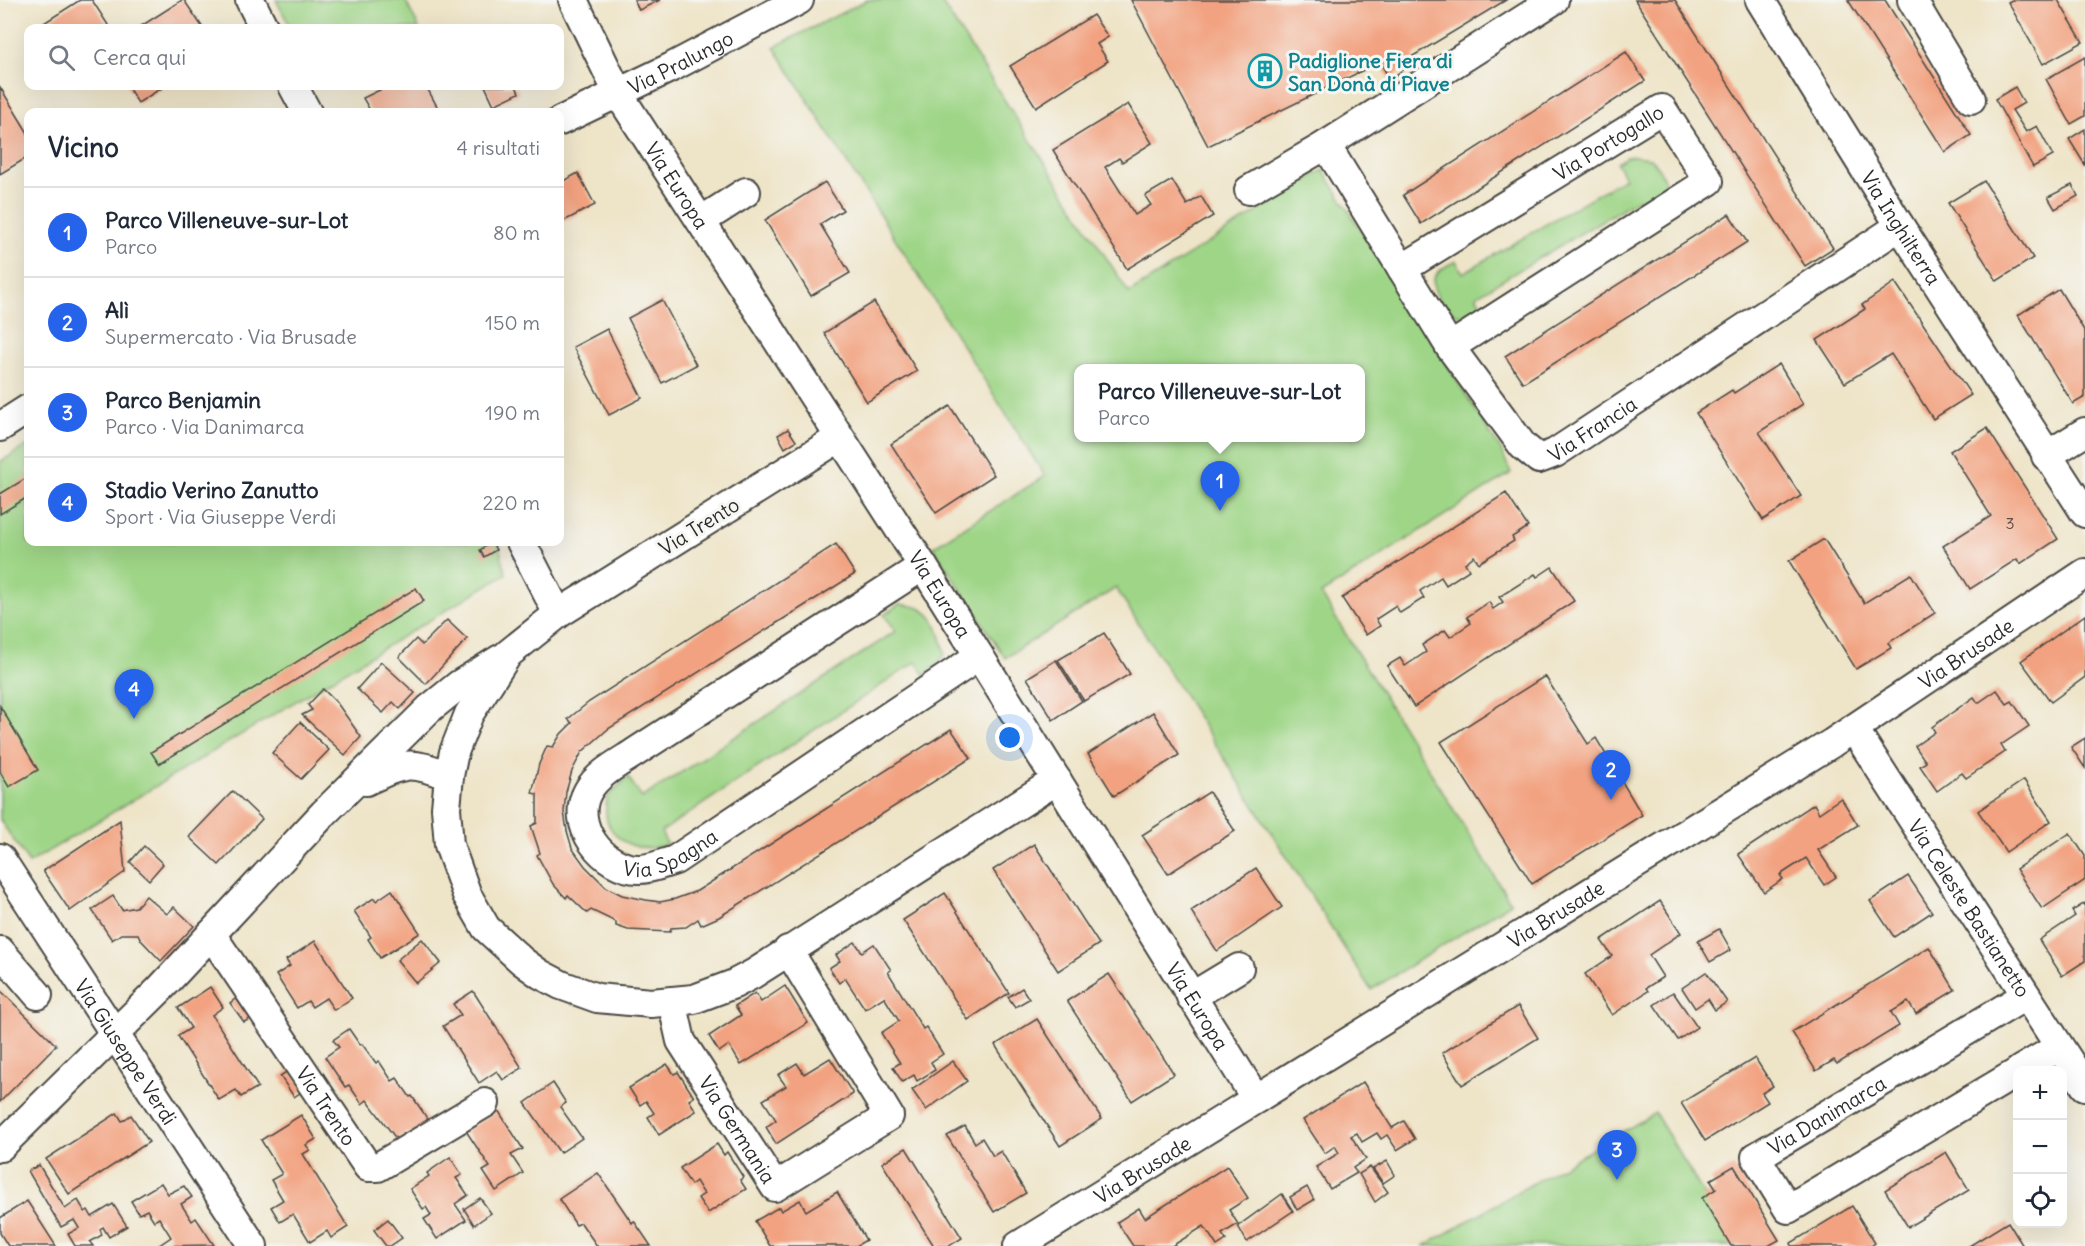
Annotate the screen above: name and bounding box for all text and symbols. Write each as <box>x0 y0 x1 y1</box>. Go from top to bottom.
search box <box>24 24 564 90</box>
street label: Via Pralungo <box>624 25 737 99</box>
icon: search <box>45 41 78 74</box>
text: Cerca qui <box>93 43 186 71</box>
place label: Padiglione Fiera di San Donà di Piave <box>1288 48 1453 96</box>
building icon: Padiglione Fiera di San Donà di Piave <box>1247 53 1283 89</box>
street label: Via Portogallo <box>1548 99 1668 186</box>
text: Vicino <box>48 131 119 164</box>
text: 4 risultati <box>456 135 540 160</box>
street label: Via Europa <box>640 137 715 233</box>
street label: Via Inghilterra <box>1856 166 1947 289</box>
text: Parco Villeneuve-sur-Lot <box>105 206 348 234</box>
text: 1 <box>64 220 71 245</box>
text: 80 m <box>493 220 540 245</box>
text: Parco <box>105 234 157 259</box>
text: Alì <box>105 296 129 324</box>
text: 2 <box>62 310 73 335</box>
text: 150 m <box>485 310 540 335</box>
text: Supermercato · Via Brusade <box>105 324 357 349</box>
popup <box>1074 364 1365 442</box>
text: Parco Villeneuve-sur-Lot <box>1098 377 1341 405</box>
text: Parco Benjamin <box>105 386 261 414</box>
street label: Via Francia <box>1543 391 1641 467</box>
text: 3 <box>62 400 73 425</box>
text: 190 m <box>485 400 540 425</box>
text: Parco <box>1098 405 1150 430</box>
text: Parco · Via Danimarca <box>105 414 304 439</box>
pin: 1 <box>1200 462 1240 511</box>
text: Stadio Verino Zanutto <box>105 476 319 504</box>
text: 4 <box>62 490 73 515</box>
text: 220 m <box>483 490 540 515</box>
street label: Via Trento <box>654 492 744 560</box>
text: Sport · Via Giuseppe Verdi <box>105 504 336 529</box>
house number: 3 <box>2005 513 2015 533</box>
street label: Via Europa <box>904 546 977 642</box>
street label: Via Brusade <box>1914 612 2018 694</box>
pin: 4 <box>114 670 154 719</box>
your location <box>995 723 1024 752</box>
pin: 2 <box>1592 750 1630 800</box>
street label: Via Celeste Bastianetto <box>1903 814 2036 1001</box>
street label: Via Spagna <box>621 823 722 882</box>
street label: Via Brusade <box>1503 874 1609 953</box>
street label: Via Europa <box>1161 958 1235 1054</box>
street label: Via Giuseppe Verdi <box>70 974 183 1129</box>
street label: Via Trento <box>291 1061 362 1150</box>
map controls <box>2013 1066 2067 1228</box>
button: + <box>2013 1066 2067 1120</box>
street label: Via Danimarca <box>1763 1070 1890 1160</box>
street label: Via Germania <box>694 1071 782 1188</box>
button: − <box>2013 1120 2067 1174</box>
street label: Via Brusade <box>1089 1130 1195 1209</box>
pin: 3 <box>1598 1130 1636 1180</box>
button: locate <box>2013 1174 2067 1228</box>

